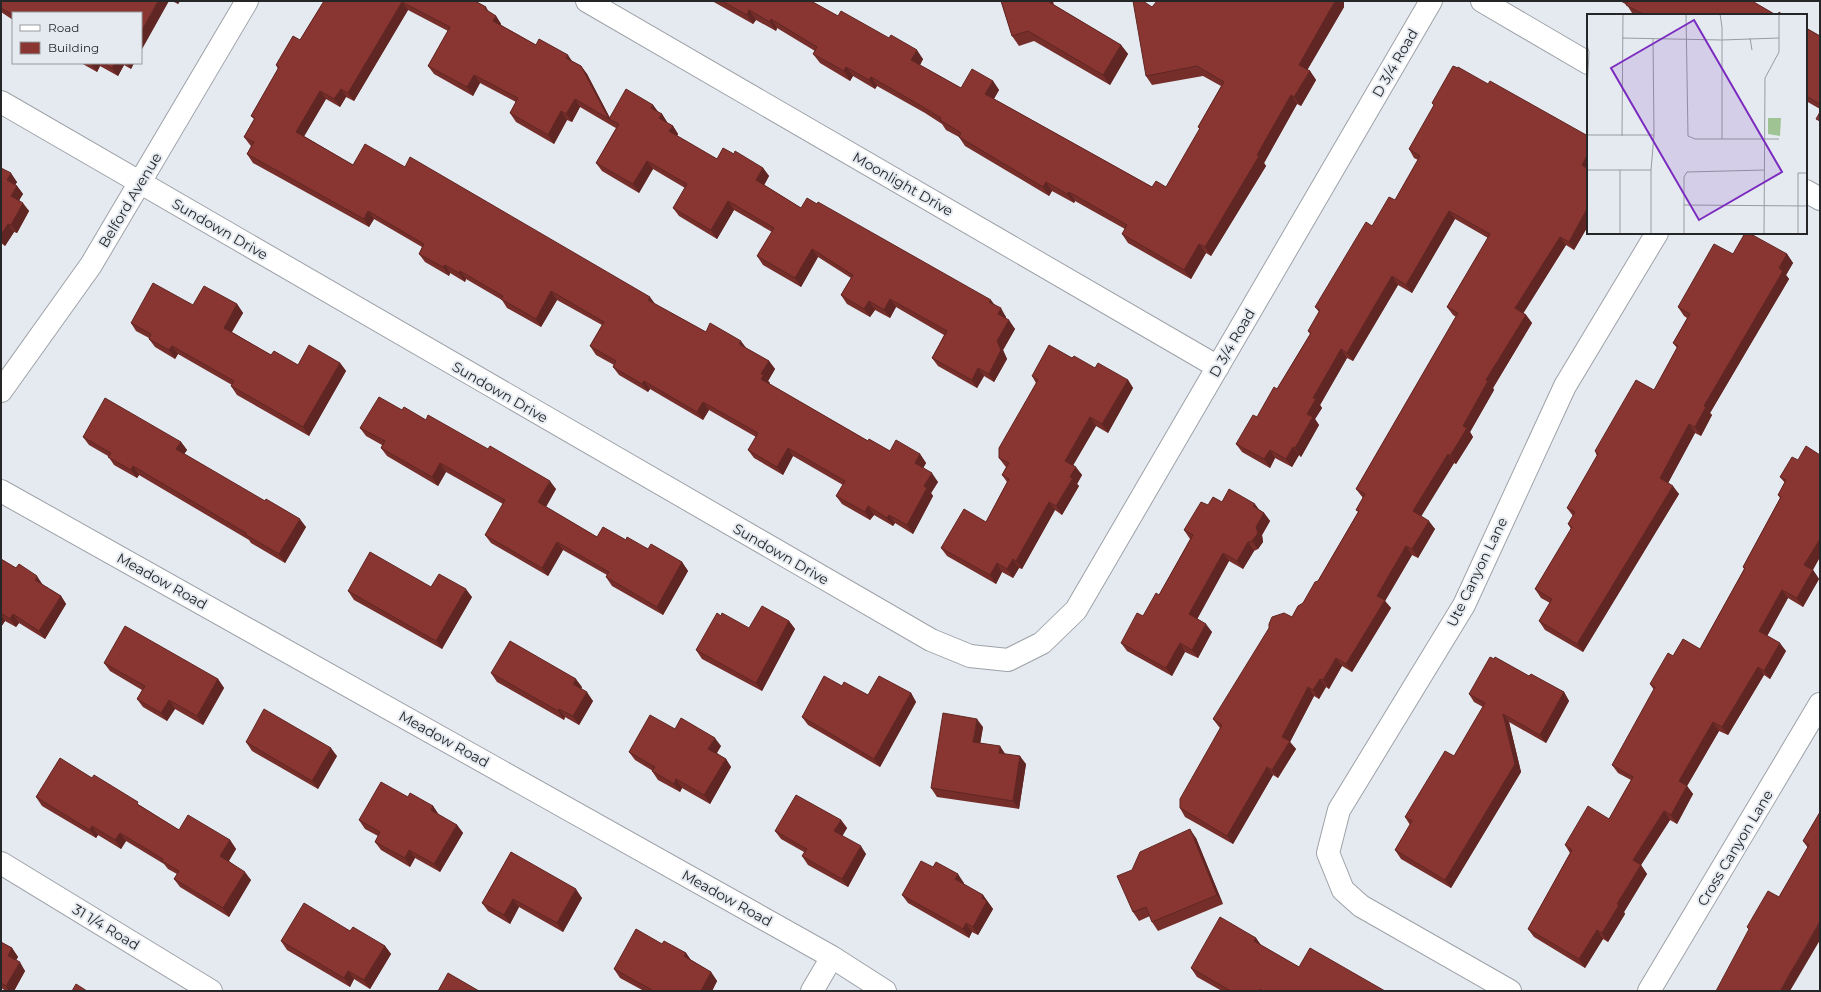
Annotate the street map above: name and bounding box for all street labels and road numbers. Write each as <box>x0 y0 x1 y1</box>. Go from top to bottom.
street label: D 3/4 Road <box>1368 25 1422 101</box>
street label: Moonlight Drive <box>850 148 956 220</box>
street label: Belford Avenue <box>95 149 165 251</box>
street label: Sundown Drive <box>169 194 271 264</box>
street label: D 3/4 Road <box>1205 305 1259 381</box>
street label: Sundown Drive <box>449 357 551 427</box>
street label: Ute Canyon Lane <box>1443 514 1511 630</box>
street label: Sundown Drive <box>730 519 832 589</box>
street label: Meadow Road <box>114 549 210 613</box>
street label: Meadow Road <box>396 707 492 771</box>
street label: Cross Canyon Lane <box>1693 787 1777 909</box>
street label: Meadow Road <box>679 866 775 930</box>
street label: 31 1/4 Road <box>69 900 143 954</box>

